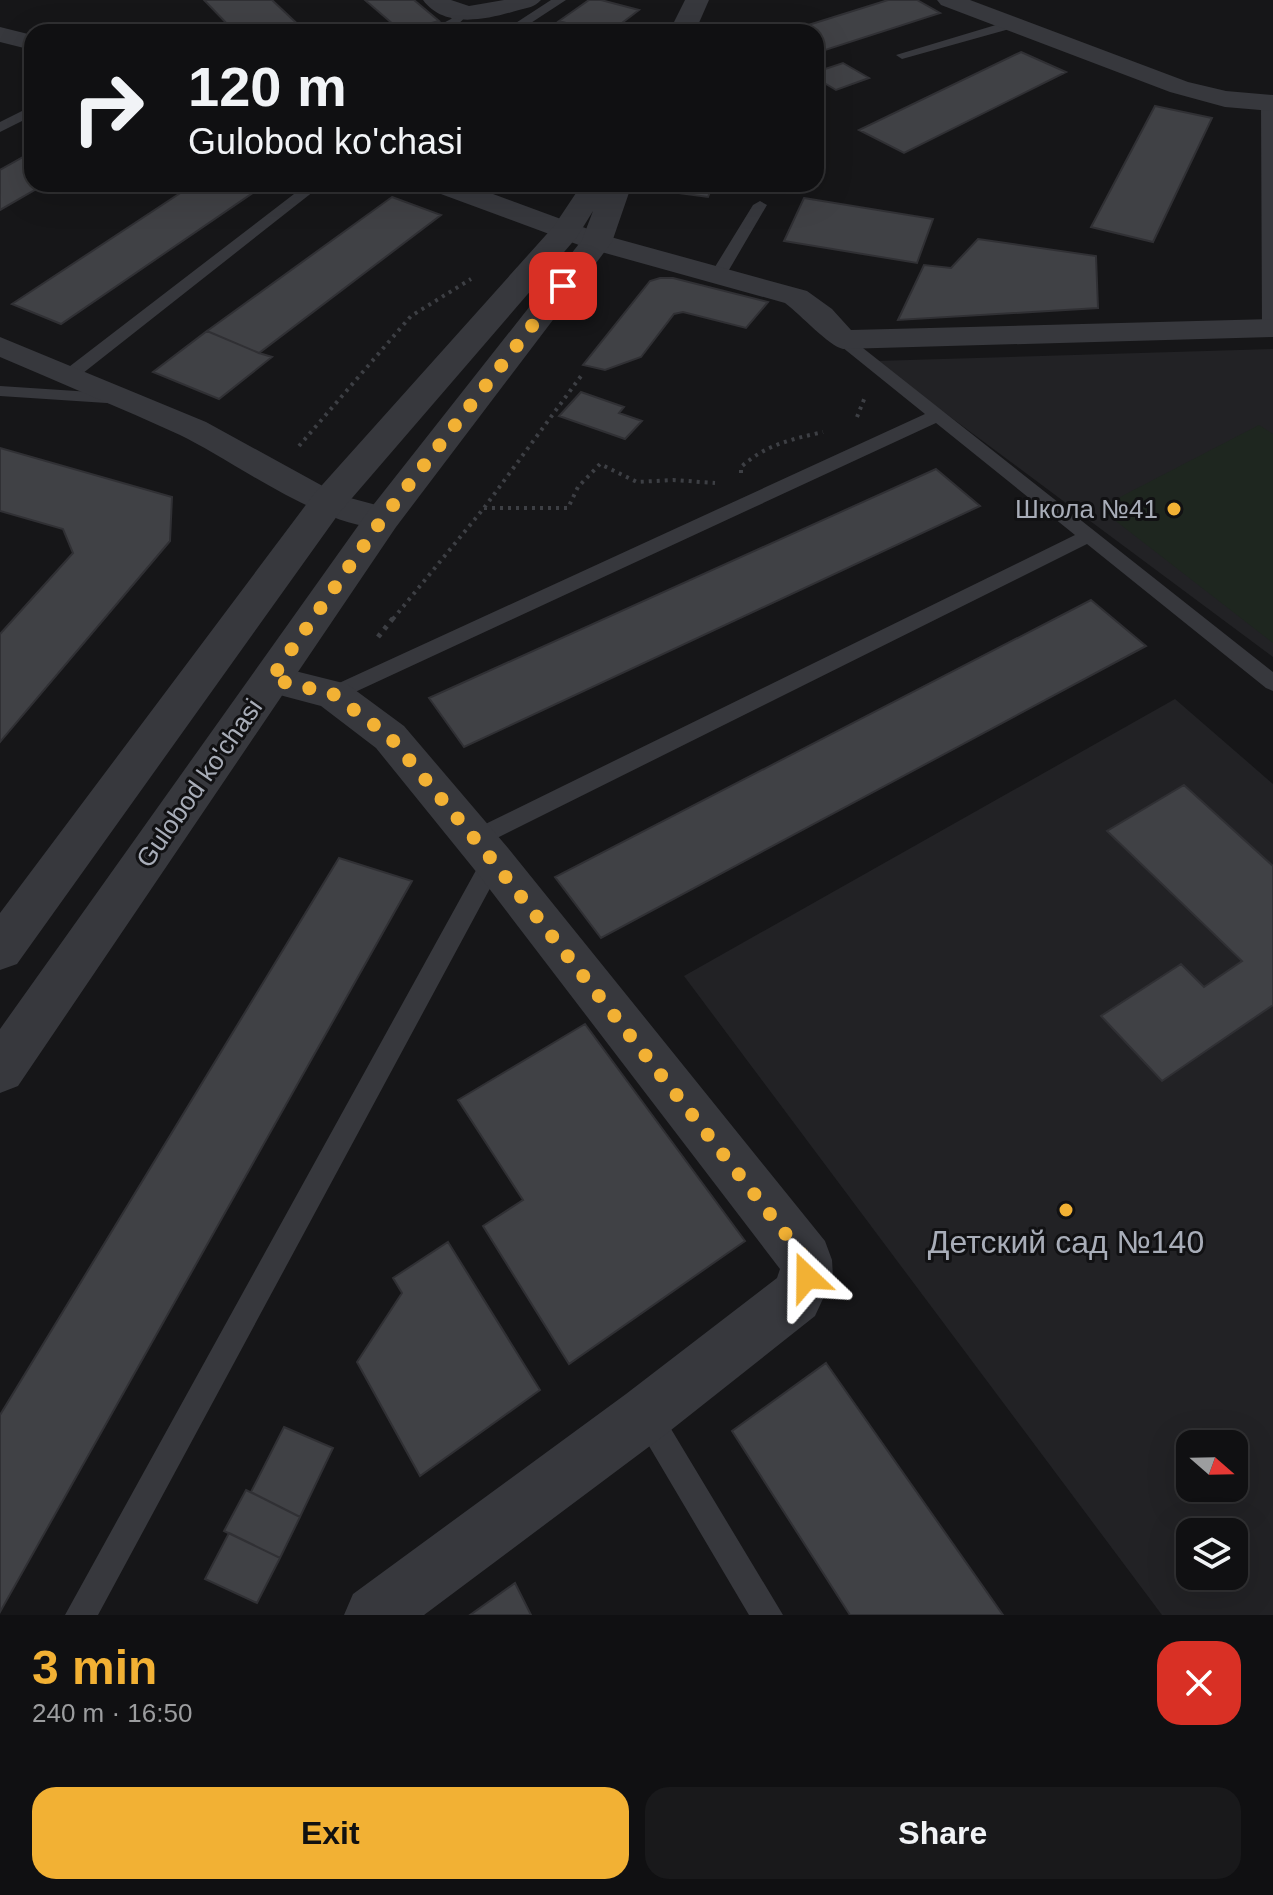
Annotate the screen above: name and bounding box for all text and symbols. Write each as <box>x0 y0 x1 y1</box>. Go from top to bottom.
text: 120 m <box>188 55 347 118</box>
icon: right <box>56 56 160 160</box>
text: Gulobod ko'chasi <box>188 121 463 162</box>
pin <box>529 252 597 320</box>
icon: arrive <box>541 264 585 308</box>
place label: Школа №41 <box>1015 494 1158 524</box>
marker: Школа №41 <box>1165 500 1183 518</box>
street label: Gulobod ko'chasi <box>130 693 268 873</box>
marker: Детский сад №140 <box>1057 1201 1075 1219</box>
place label: Детский сад №140 <box>928 1224 1204 1260</box>
position arrow <box>765 1235 849 1319</box>
north arrow <box>1176 1430 1248 1502</box>
map controls <box>1176 1430 1248 1590</box>
button: layers <box>1176 1518 1248 1590</box>
text: 3 min <box>32 1641 157 1694</box>
button: close <box>1157 1641 1241 1725</box>
text: 240 m · 16:50 <box>32 1698 192 1728</box>
button: Exit <box>32 1787 629 1879</box>
button: Share <box>645 1787 1241 1879</box>

